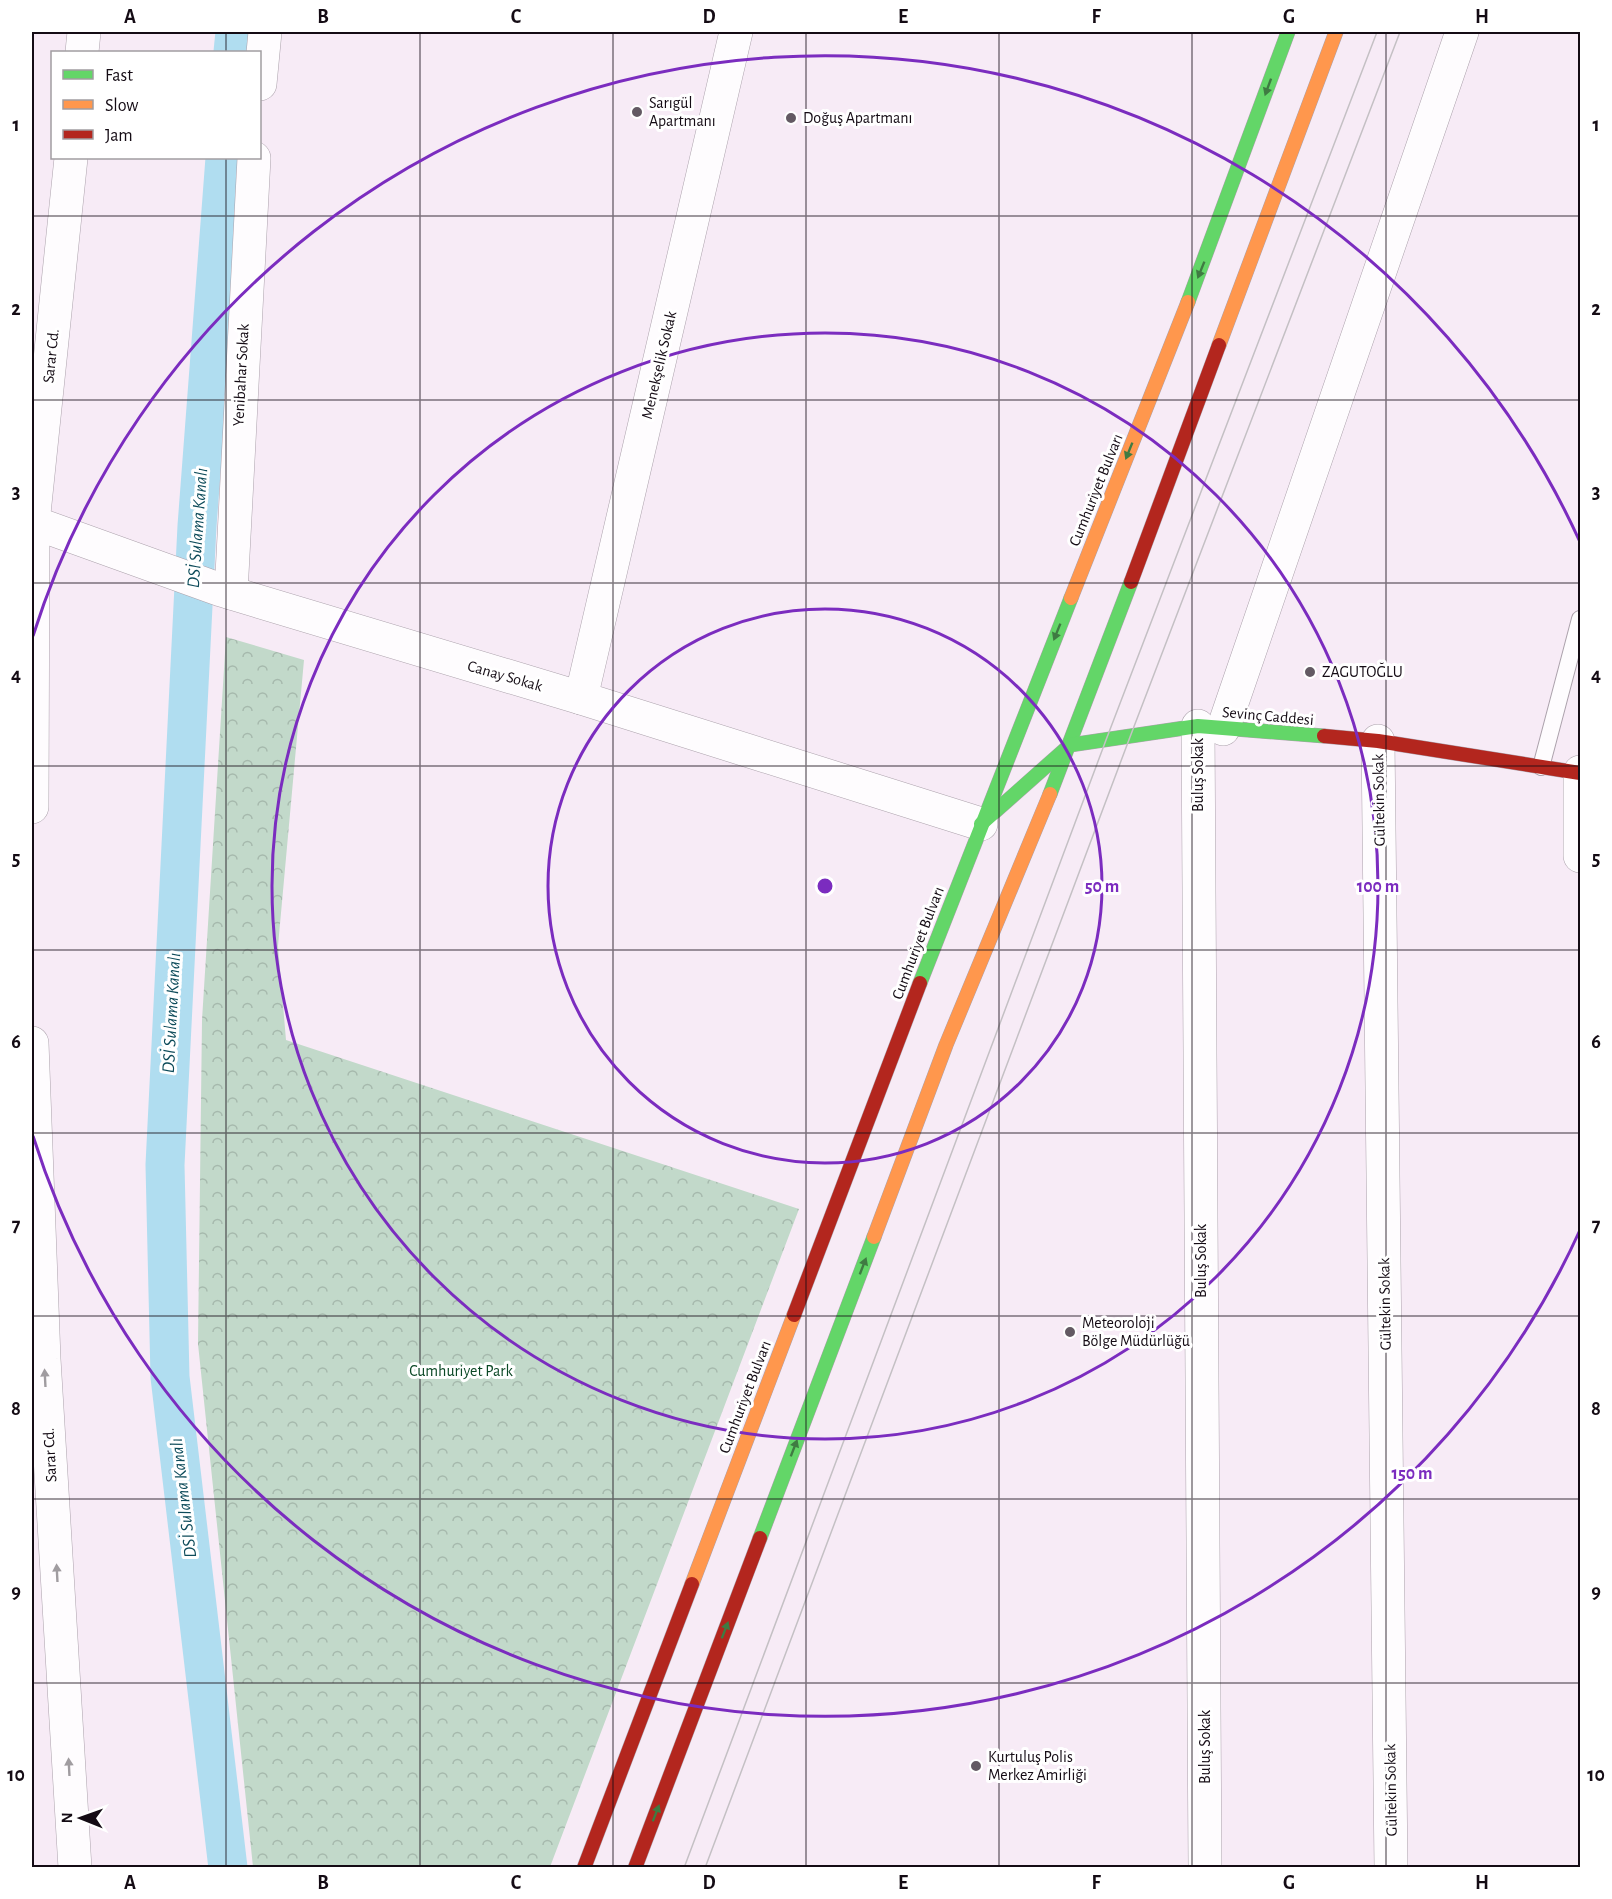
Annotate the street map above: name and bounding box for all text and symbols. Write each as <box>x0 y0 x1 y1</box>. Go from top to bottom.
text: A <box>124 7 136 27</box>
text: B <box>317 7 329 27</box>
text: C <box>511 7 522 27</box>
text: D <box>702 7 716 27</box>
text: E <box>898 7 908 27</box>
text: F <box>1091 7 1101 27</box>
text: G <box>1283 7 1295 27</box>
text: H <box>1475 7 1489 27</box>
legend <box>51 51 261 159</box>
text: Fast <box>105 67 133 85</box>
one-way arrow <box>1263 78 1273 96</box>
place label: Sarıgül Apartmanı <box>649 95 716 129</box>
text: Slow <box>105 97 138 115</box>
marker: Sarıgül Apartmanı <box>630 105 644 119</box>
place label: Doğuş Apartmanı <box>803 110 912 126</box>
marker: Doğuş Apartmanı <box>784 111 798 125</box>
text: 1 <box>12 115 20 135</box>
text: 1 <box>1592 115 1600 135</box>
text: Jam <box>105 127 133 145</box>
one-way arrow <box>1196 261 1206 279</box>
text: 2 <box>11 299 21 319</box>
text: 2 <box>1591 299 1601 319</box>
street label: Menekşelik Sokak <box>639 309 679 421</box>
street label: Yenibahar Sokak <box>230 323 252 427</box>
street label: Sarar Cd. <box>40 328 62 384</box>
street label: Cumhuriyet Bulvarı <box>1066 432 1127 549</box>
one-way arrow <box>1124 442 1133 460</box>
water label: DSİ Sulama Kanalı <box>183 467 211 589</box>
text: 3 <box>12 482 20 502</box>
text: 3 <box>1592 482 1600 502</box>
one-way arrow <box>1052 623 1061 641</box>
street label: Canay Sokak <box>465 658 545 695</box>
place label: ZAGUTOĞLU <box>1322 662 1403 680</box>
text: 4 <box>11 665 21 685</box>
marker: ZAGUTOĞLU <box>1303 665 1317 679</box>
text: 4 <box>1591 665 1601 685</box>
street label: Sevinç Caddesi <box>1222 704 1314 728</box>
street label: Buluş Sokak <box>1190 737 1206 812</box>
street label: Gültekin Sokak <box>1370 753 1388 846</box>
text: 5 <box>12 849 20 869</box>
text: 5 <box>1592 849 1600 869</box>
centre of rings <box>815 876 835 896</box>
text: 50 m <box>1085 878 1119 896</box>
text: 100 m <box>1357 878 1399 896</box>
street label: Cumhuriyet Bulvarı <box>889 884 948 1002</box>
water label: DSİ Sulama Kanalı <box>158 952 184 1074</box>
text: 6 <box>11 1032 21 1052</box>
text: 6 <box>1591 1032 1601 1052</box>
text: 7 <box>12 1215 21 1235</box>
text: 7 <box>1592 1215 1601 1235</box>
street label: Buluş Sokak <box>1193 1223 1209 1298</box>
one-way arrow <box>858 1256 868 1274</box>
street label: Gültekin Sokak <box>1376 1257 1394 1350</box>
place label: Meteoroloji Bölge Müdürlüğü <box>1082 1315 1190 1349</box>
marker: Meteoroloji Bölge Müdürlüğü <box>1063 1325 1077 1339</box>
street label: Cumhuriyet Bulvarı <box>716 1338 775 1456</box>
park label: Cumhuriyet Park <box>409 1363 513 1380</box>
one-way arrow <box>40 1368 50 1387</box>
text: 8 <box>11 1399 21 1419</box>
text: 8 <box>1591 1399 1601 1419</box>
street label: Sarar Cd. <box>41 1427 59 1483</box>
water label: DSİ Sulama Kanalı <box>166 1437 200 1559</box>
one-way arrow <box>790 1439 799 1457</box>
text: 150 m <box>1392 1465 1432 1483</box>
one-way arrow <box>52 1563 62 1582</box>
text: 9 <box>11 1582 21 1602</box>
text: 9 <box>1591 1582 1601 1602</box>
one-way arrow <box>720 1621 730 1639</box>
street label: Buluş Sokak <box>1197 1709 1213 1784</box>
street label: Gültekin Sokak <box>1382 1743 1400 1836</box>
place label: Kurtuluş Polis Merkez Amirliği <box>988 1749 1087 1783</box>
one-way arrow <box>64 1758 73 1777</box>
marker: Kurtuluş Polis Merkez Amirliği <box>969 1759 983 1773</box>
text: 10 <box>7 1765 25 1785</box>
text: 10 <box>1587 1765 1605 1785</box>
north arrow <box>51 1788 111 1848</box>
one-way arrow <box>652 1804 661 1822</box>
text: N <box>59 1812 75 1823</box>
text: A <box>124 1873 136 1893</box>
text: B <box>317 1873 329 1893</box>
text: C <box>511 1873 522 1893</box>
text: D <box>702 1873 716 1893</box>
text: E <box>898 1873 908 1893</box>
text: F <box>1091 1873 1101 1893</box>
text: G <box>1283 1873 1295 1893</box>
text: H <box>1475 1873 1489 1893</box>

